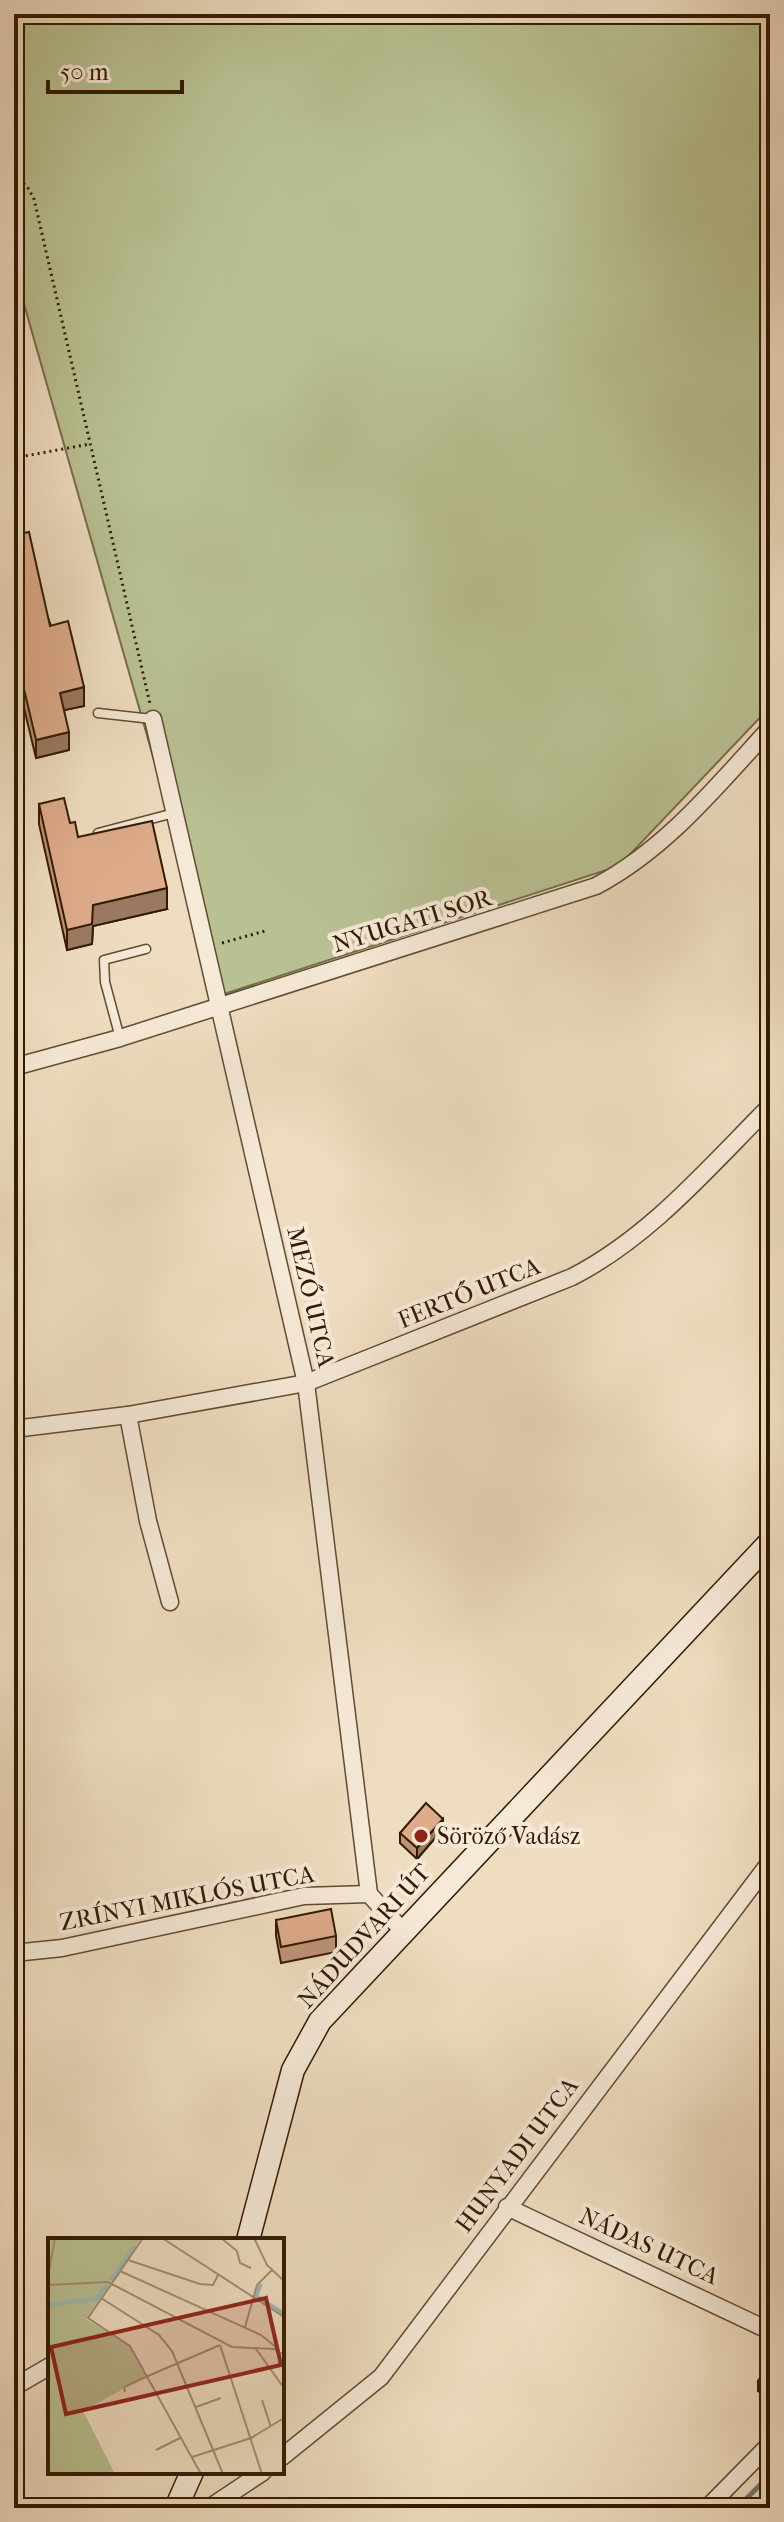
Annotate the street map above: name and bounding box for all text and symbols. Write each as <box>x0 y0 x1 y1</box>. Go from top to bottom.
scale bar <box>48 44 182 94</box>
text: 50 m <box>60 58 109 86</box>
street label: NYUGATI SOR <box>329 883 496 959</box>
street label: MEZŐ UTCA <box>281 1224 342 1370</box>
street label: FERTŐ UTCA <box>393 1251 545 1334</box>
place label: Söröző Vadász <box>437 1822 581 1850</box>
marker: Söröző Vadász <box>412 1827 430 1845</box>
street label: NÁDUDVARI ÚT <box>291 1857 437 2014</box>
street label: ZRÍNYI MIKLÓS UTCA <box>57 1859 317 1936</box>
street label: HUNYADI UTCA <box>450 2072 585 2238</box>
street label: NÁDAS UTCA <box>575 2201 724 2291</box>
inset map <box>48 2238 284 2474</box>

